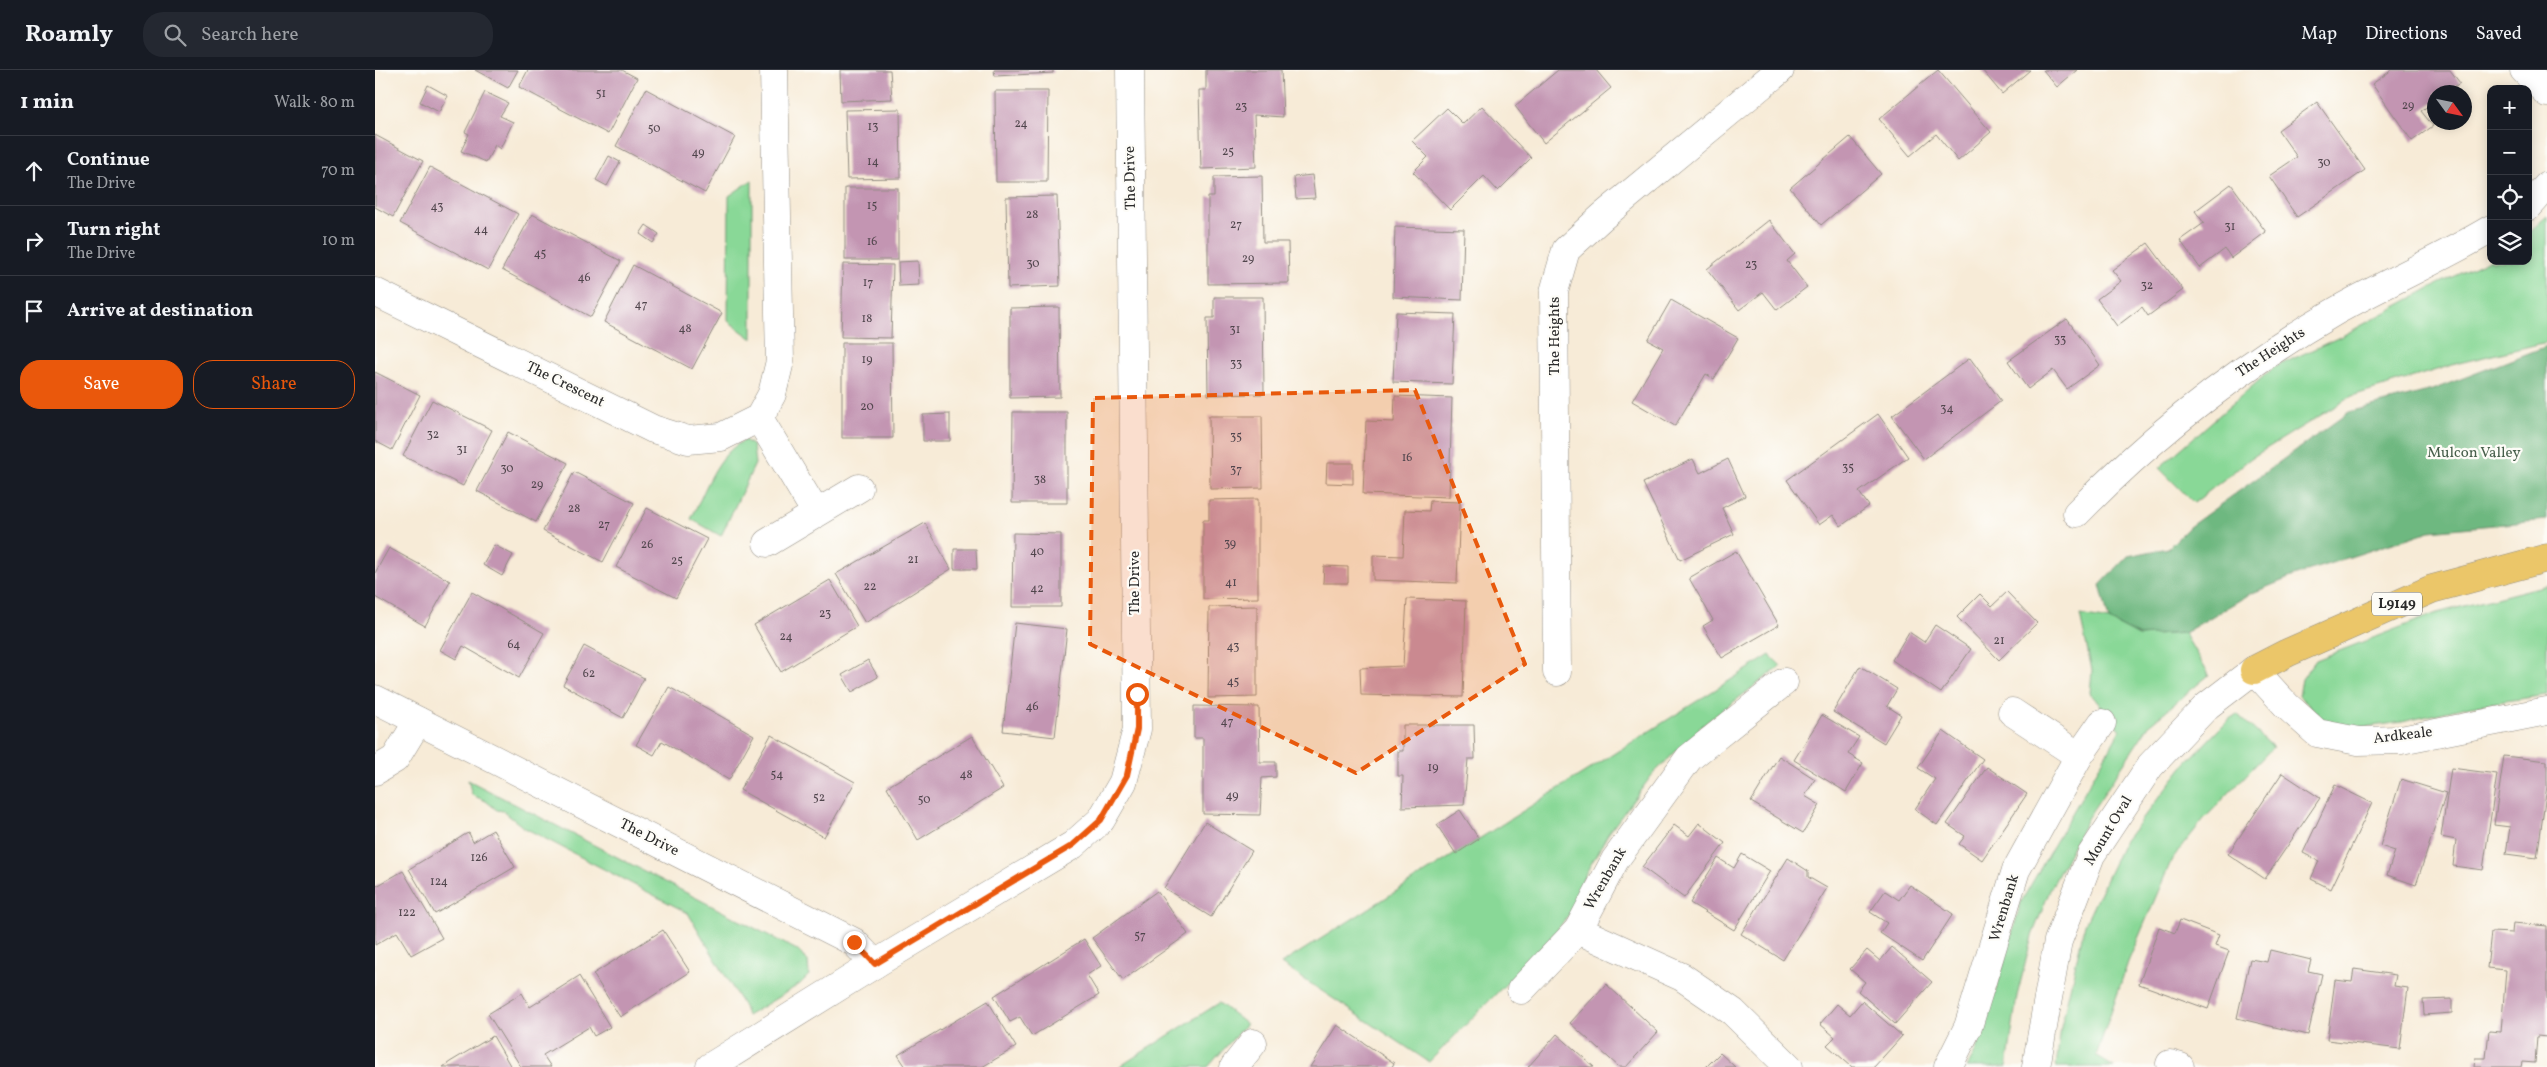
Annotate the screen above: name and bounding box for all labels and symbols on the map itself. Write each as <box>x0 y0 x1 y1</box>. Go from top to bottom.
north arrow <box>2427 85 2472 130</box>
house number: 51 <box>596 86 606 102</box>
house number: 29 <box>2402 98 2414 114</box>
house number: 23 <box>1235 99 1247 115</box>
house number: 24 <box>1014 116 1028 132</box>
house number: 13 <box>868 119 878 135</box>
house number: 50 <box>648 121 660 137</box>
house number: 25 <box>1222 144 1234 160</box>
house number: 49 <box>691 145 705 161</box>
street label: The Drive <box>1120 146 1142 210</box>
house number: 14 <box>867 154 879 170</box>
house number: 30 <box>2317 155 2331 171</box>
house number: 15 <box>867 198 877 214</box>
house number: 43 <box>431 199 443 215</box>
house number: 28 <box>1026 207 1038 223</box>
house number: 27 <box>1230 217 1242 233</box>
house number: 31 <box>2225 219 2235 235</box>
house number: 44 <box>474 222 488 238</box>
house number: 16 <box>867 234 877 250</box>
house number: 45 <box>534 246 547 262</box>
house number: 29 <box>1242 251 1254 267</box>
house number: 30 <box>1026 256 1040 272</box>
house number: 23 <box>1745 257 1757 273</box>
house number: 46 <box>577 270 591 286</box>
house number: 17 <box>863 275 873 291</box>
house number: 32 <box>2141 278 2153 294</box>
house number: 47 <box>635 297 648 313</box>
street label: The Heights <box>1545 297 1566 375</box>
house number: 18 <box>862 311 872 327</box>
house number: 48 <box>678 321 692 337</box>
house number: 31 <box>1230 322 1240 338</box>
street label: The Heights <box>2232 323 2310 383</box>
house number: 33 <box>2054 332 2066 348</box>
house number: 19 <box>862 352 872 368</box>
house number: 33 <box>1230 356 1242 372</box>
street label: The Crescent <box>522 357 608 413</box>
house number: 20 <box>860 399 874 415</box>
house number: 34 <box>1940 401 1954 417</box>
house number: 32 <box>427 427 439 443</box>
house number: 35 <box>1230 429 1242 445</box>
house number: 31 <box>457 442 467 458</box>
park label: Mulcon Valley <box>2427 443 2521 464</box>
house number: 16 <box>1402 450 1412 466</box>
house number: 35 <box>1842 460 1854 476</box>
house number: 30 <box>500 461 514 477</box>
house number: 37 <box>1230 462 1242 478</box>
house number: 38 <box>1034 472 1046 488</box>
house number: 29 <box>531 477 543 493</box>
house number: 28 <box>568 501 580 517</box>
house number: 27 <box>598 517 610 533</box>
house number: 39 <box>1224 536 1236 552</box>
house number: 26 <box>641 537 653 553</box>
house number: 40 <box>1030 544 1044 560</box>
street label: The Drive <box>1125 551 1146 615</box>
house number: 21 <box>907 552 919 568</box>
house number: 25 <box>671 553 683 569</box>
house number: 41 <box>1225 575 1237 591</box>
house number: 22 <box>864 579 876 595</box>
house number: 42 <box>1030 581 1044 597</box>
road number: L9149 <box>2372 592 2422 616</box>
house number: 23 <box>819 606 831 622</box>
house number: 24 <box>779 629 793 645</box>
house number: 21 <box>1993 633 2005 649</box>
house number: 64 <box>508 637 520 653</box>
house number: 43 <box>1227 639 1239 655</box>
house number: 62 <box>583 666 595 682</box>
house number: 45 <box>1227 674 1240 690</box>
route start <box>1126 683 1149 706</box>
house number: 46 <box>1025 699 1039 715</box>
house number: 47 <box>1221 714 1234 730</box>
street label: Ardkeale <box>2372 722 2434 750</box>
house number: 19 <box>1428 760 1438 776</box>
house number: 54 <box>771 767 783 783</box>
house number: 48 <box>959 767 973 783</box>
house number: 49 <box>1225 788 1239 804</box>
house number: 52 <box>813 790 825 806</box>
house number: 50 <box>918 792 930 808</box>
street label: Mount Oval <box>2080 792 2138 870</box>
street label: The Drive <box>616 814 682 862</box>
street label: Wrenbank <box>1580 844 1632 914</box>
house number: 126 <box>470 850 488 866</box>
street label: Wrenbank <box>1985 872 2025 944</box>
house number: 124 <box>430 874 448 890</box>
house number: 122 <box>398 905 416 921</box>
house number: 57 <box>1134 928 1146 944</box>
route end <box>843 931 866 954</box>

